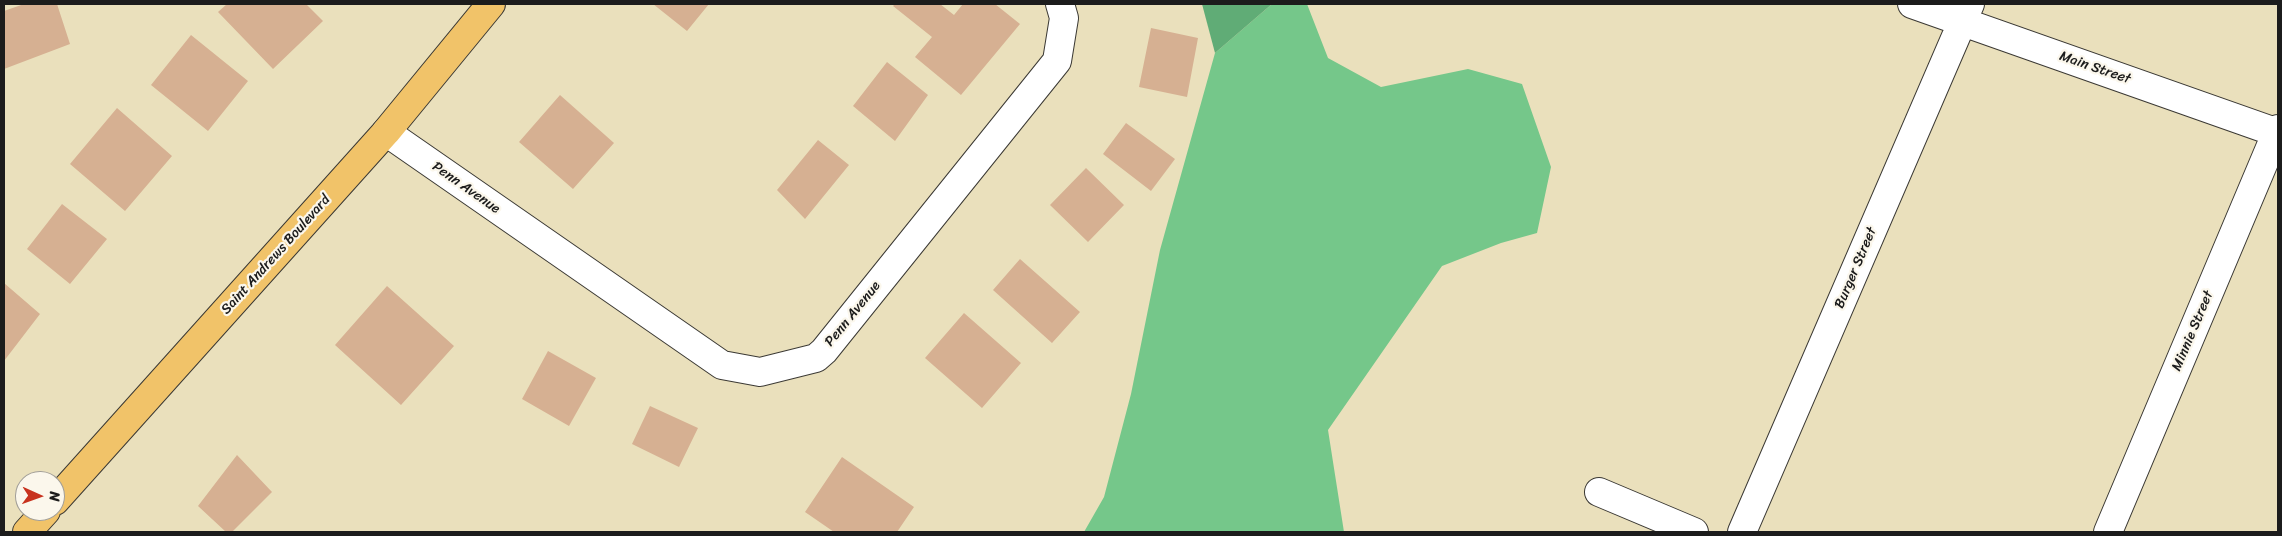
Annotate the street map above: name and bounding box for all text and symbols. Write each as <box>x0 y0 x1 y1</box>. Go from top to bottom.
street label: Main Street <box>2057 48 2133 88</box>
street label: Penn Avenue <box>429 158 503 218</box>
street label: Saint Andrews Boulevard <box>218 192 334 318</box>
street label: Burger Street <box>1831 225 1881 311</box>
street label: Penn Avenue <box>822 278 884 350</box>
street label: Minnie Street <box>2169 288 2217 374</box>
north arrow <box>15 471 65 521</box>
text: N <box>42 491 67 502</box>

